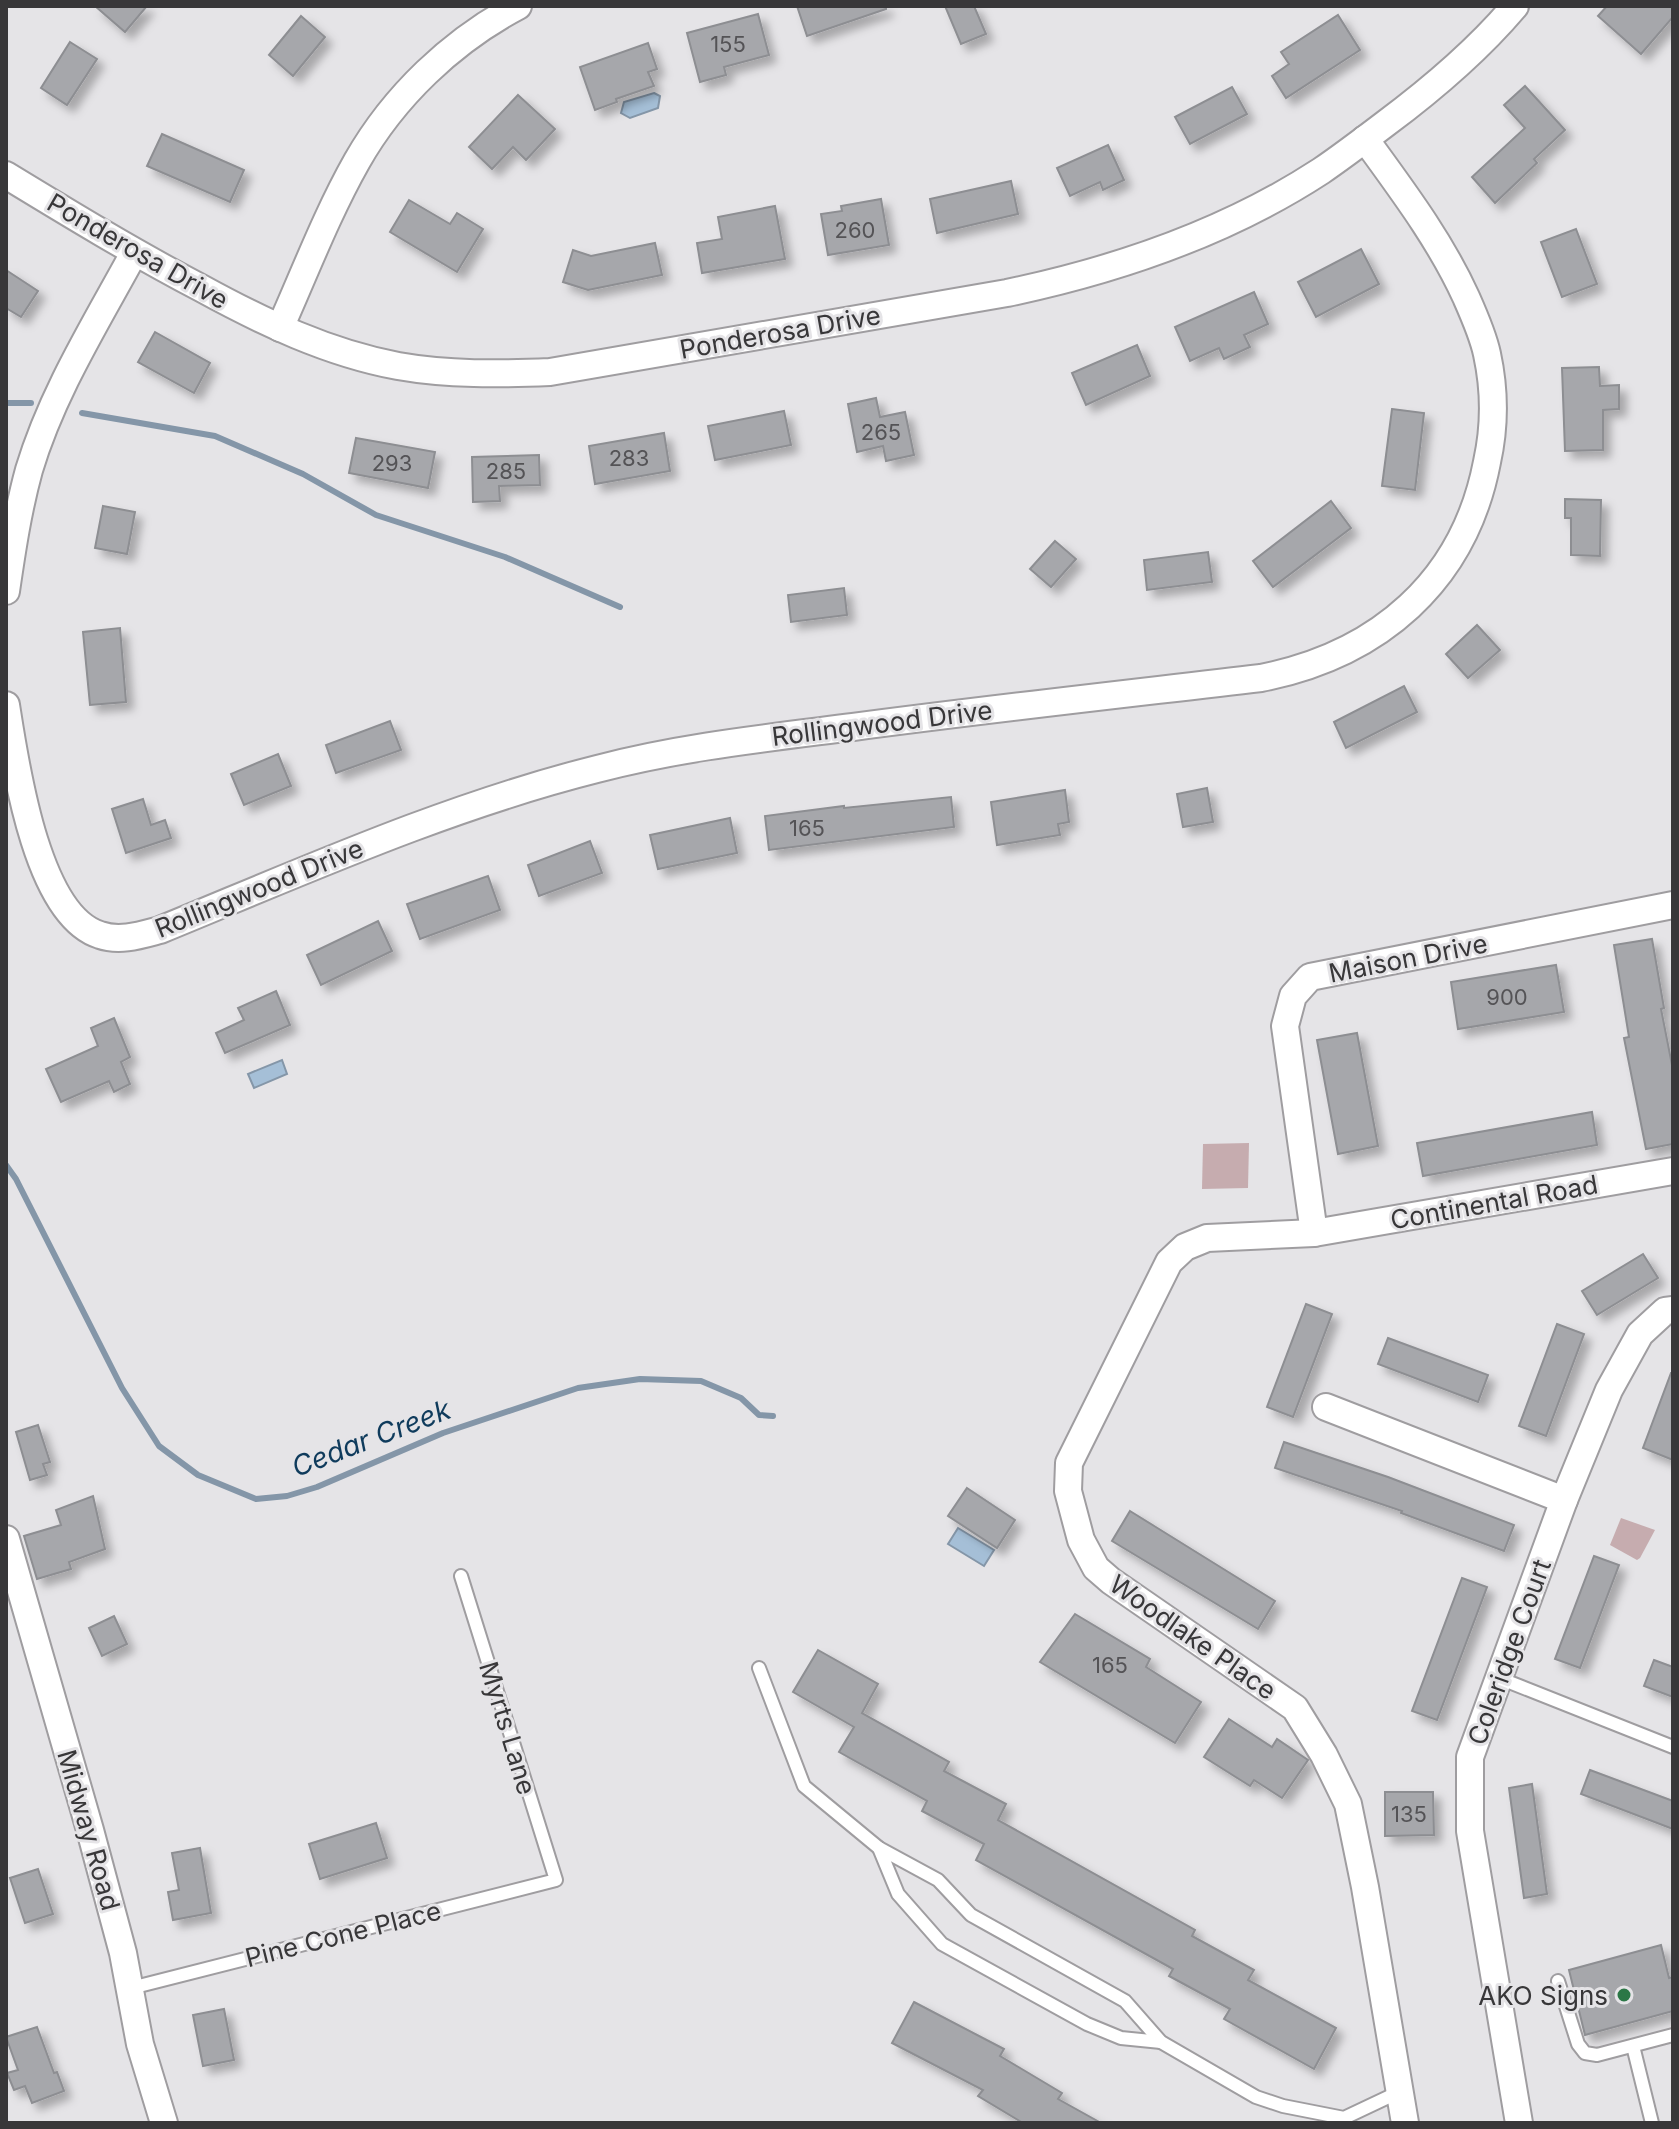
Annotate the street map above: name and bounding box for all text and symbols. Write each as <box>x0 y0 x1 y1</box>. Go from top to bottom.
house number: 155 <box>710 31 746 57</box>
street label: Ponderosa Drive <box>42 187 234 315</box>
house number: 260 <box>835 217 875 243</box>
street label: Ponderosa Drive <box>677 299 883 365</box>
house number: 265 <box>861 419 901 445</box>
house number: 283 <box>609 445 649 471</box>
house number: 293 <box>372 450 412 476</box>
house number: 285 <box>486 458 526 484</box>
street label: Rollingwood Drive <box>770 694 994 752</box>
house number: 165 <box>789 815 825 841</box>
street label: Rollingwood Drive <box>150 832 368 944</box>
street label: Maison Drive <box>1326 927 1490 989</box>
house number: 900 <box>1486 984 1528 1010</box>
street label: Continental Road <box>1388 1168 1600 1236</box>
water label: Cedar Creek <box>287 1392 456 1484</box>
street label: Coleridge Court <box>1461 1555 1557 1749</box>
street label: Woodlake Place <box>1104 1568 1282 1706</box>
house number: 165 <box>1092 1652 1128 1678</box>
street label: Myrts Lane <box>473 1658 543 1798</box>
street label: Midway Road <box>51 1746 127 1914</box>
house number: 135 <box>1391 1801 1427 1827</box>
street label: Pine Cone Place <box>242 1895 444 1973</box>
place label: AKO Signs <box>1478 1980 1608 2011</box>
marker: AKO Signs <box>1615 1986 1633 2004</box>

